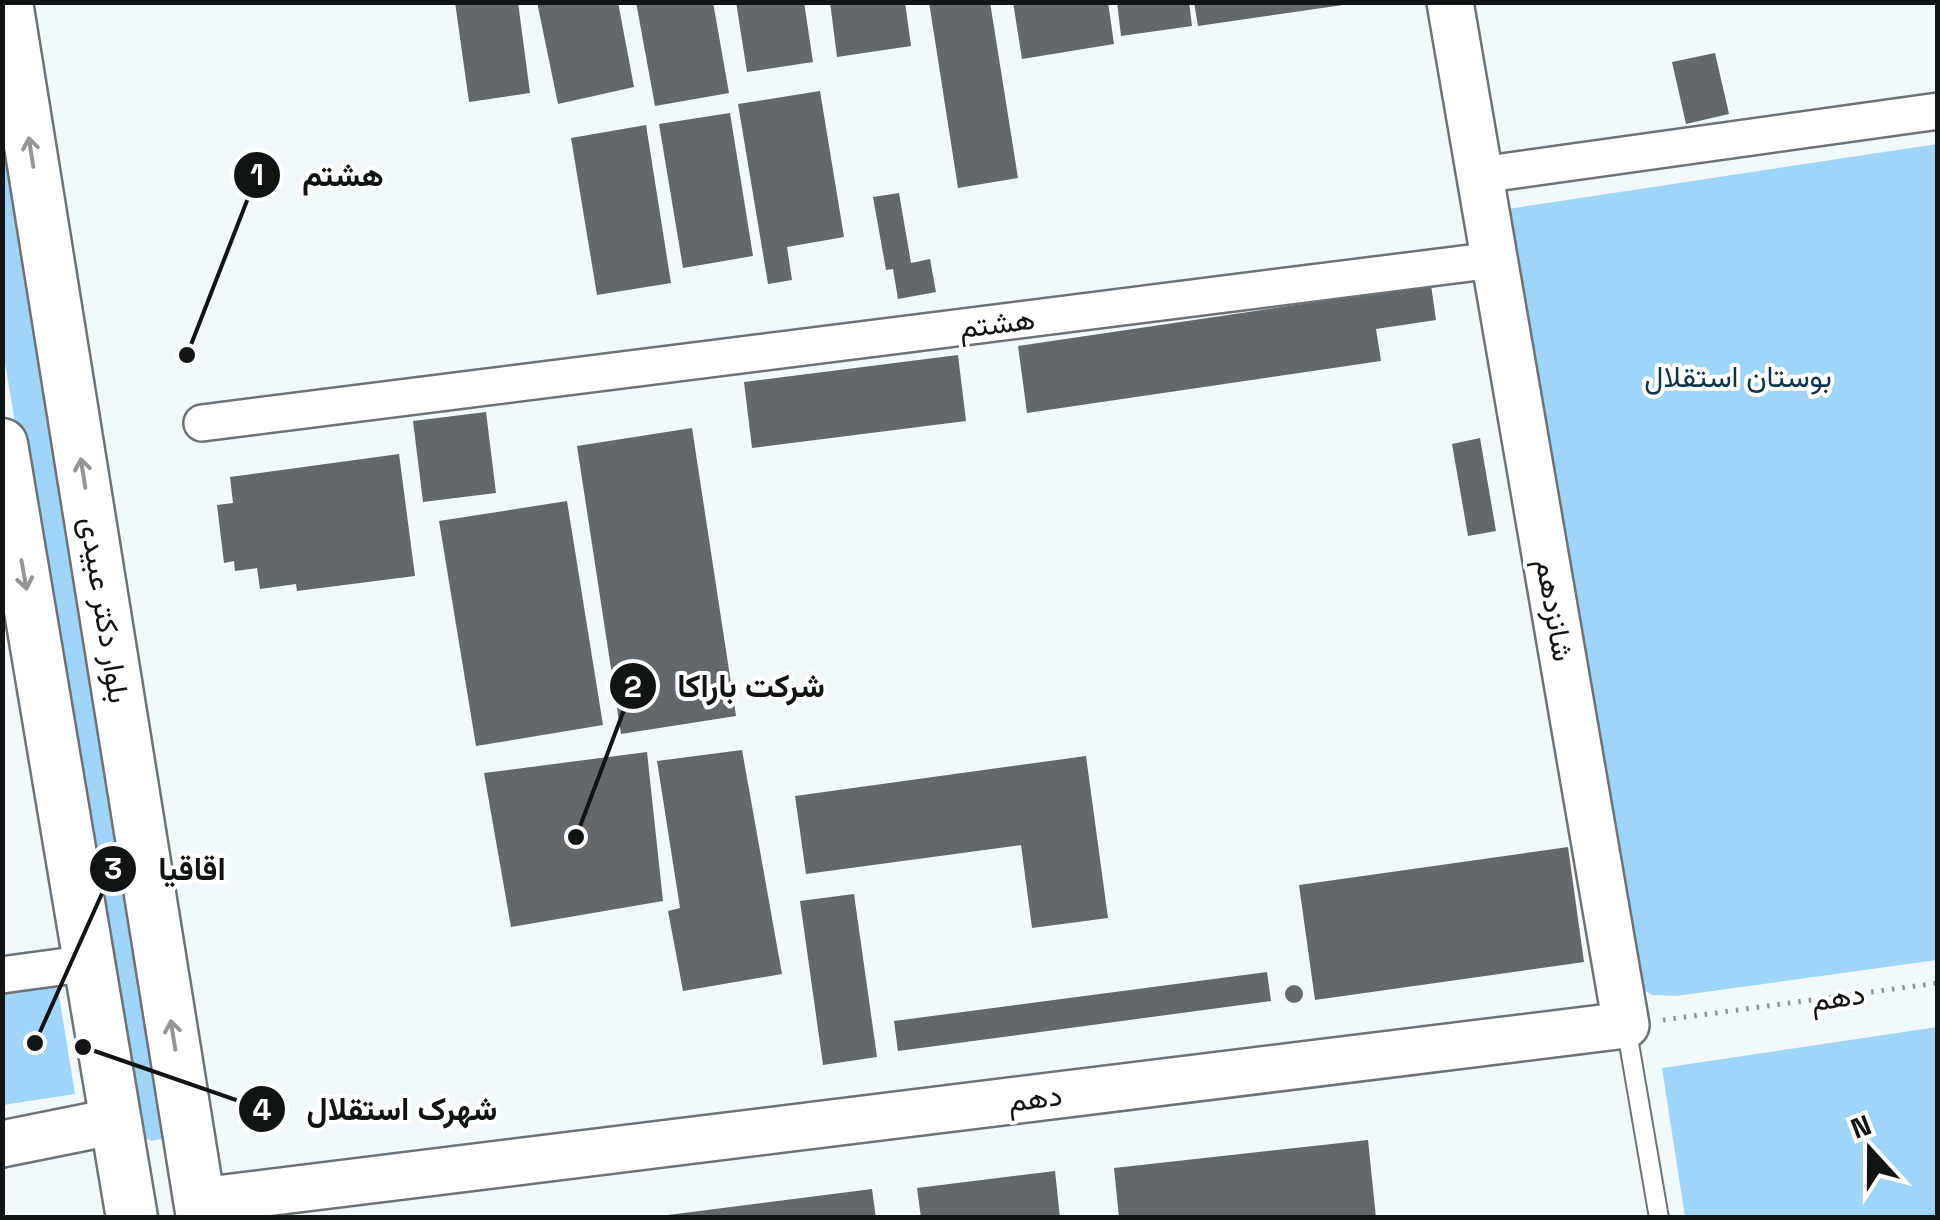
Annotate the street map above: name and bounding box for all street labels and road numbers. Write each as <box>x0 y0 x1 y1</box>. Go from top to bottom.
street label: هشتم <box>957 299 1037 347</box>
street label: بلوار دکتر عبیدی <box>71 514 139 706</box>
street label: شانزدهم <box>1527 556 1583 664</box>
street label: دهم <box>1808 974 1868 1020</box>
street label: دهم <box>1006 1075 1064 1121</box>

